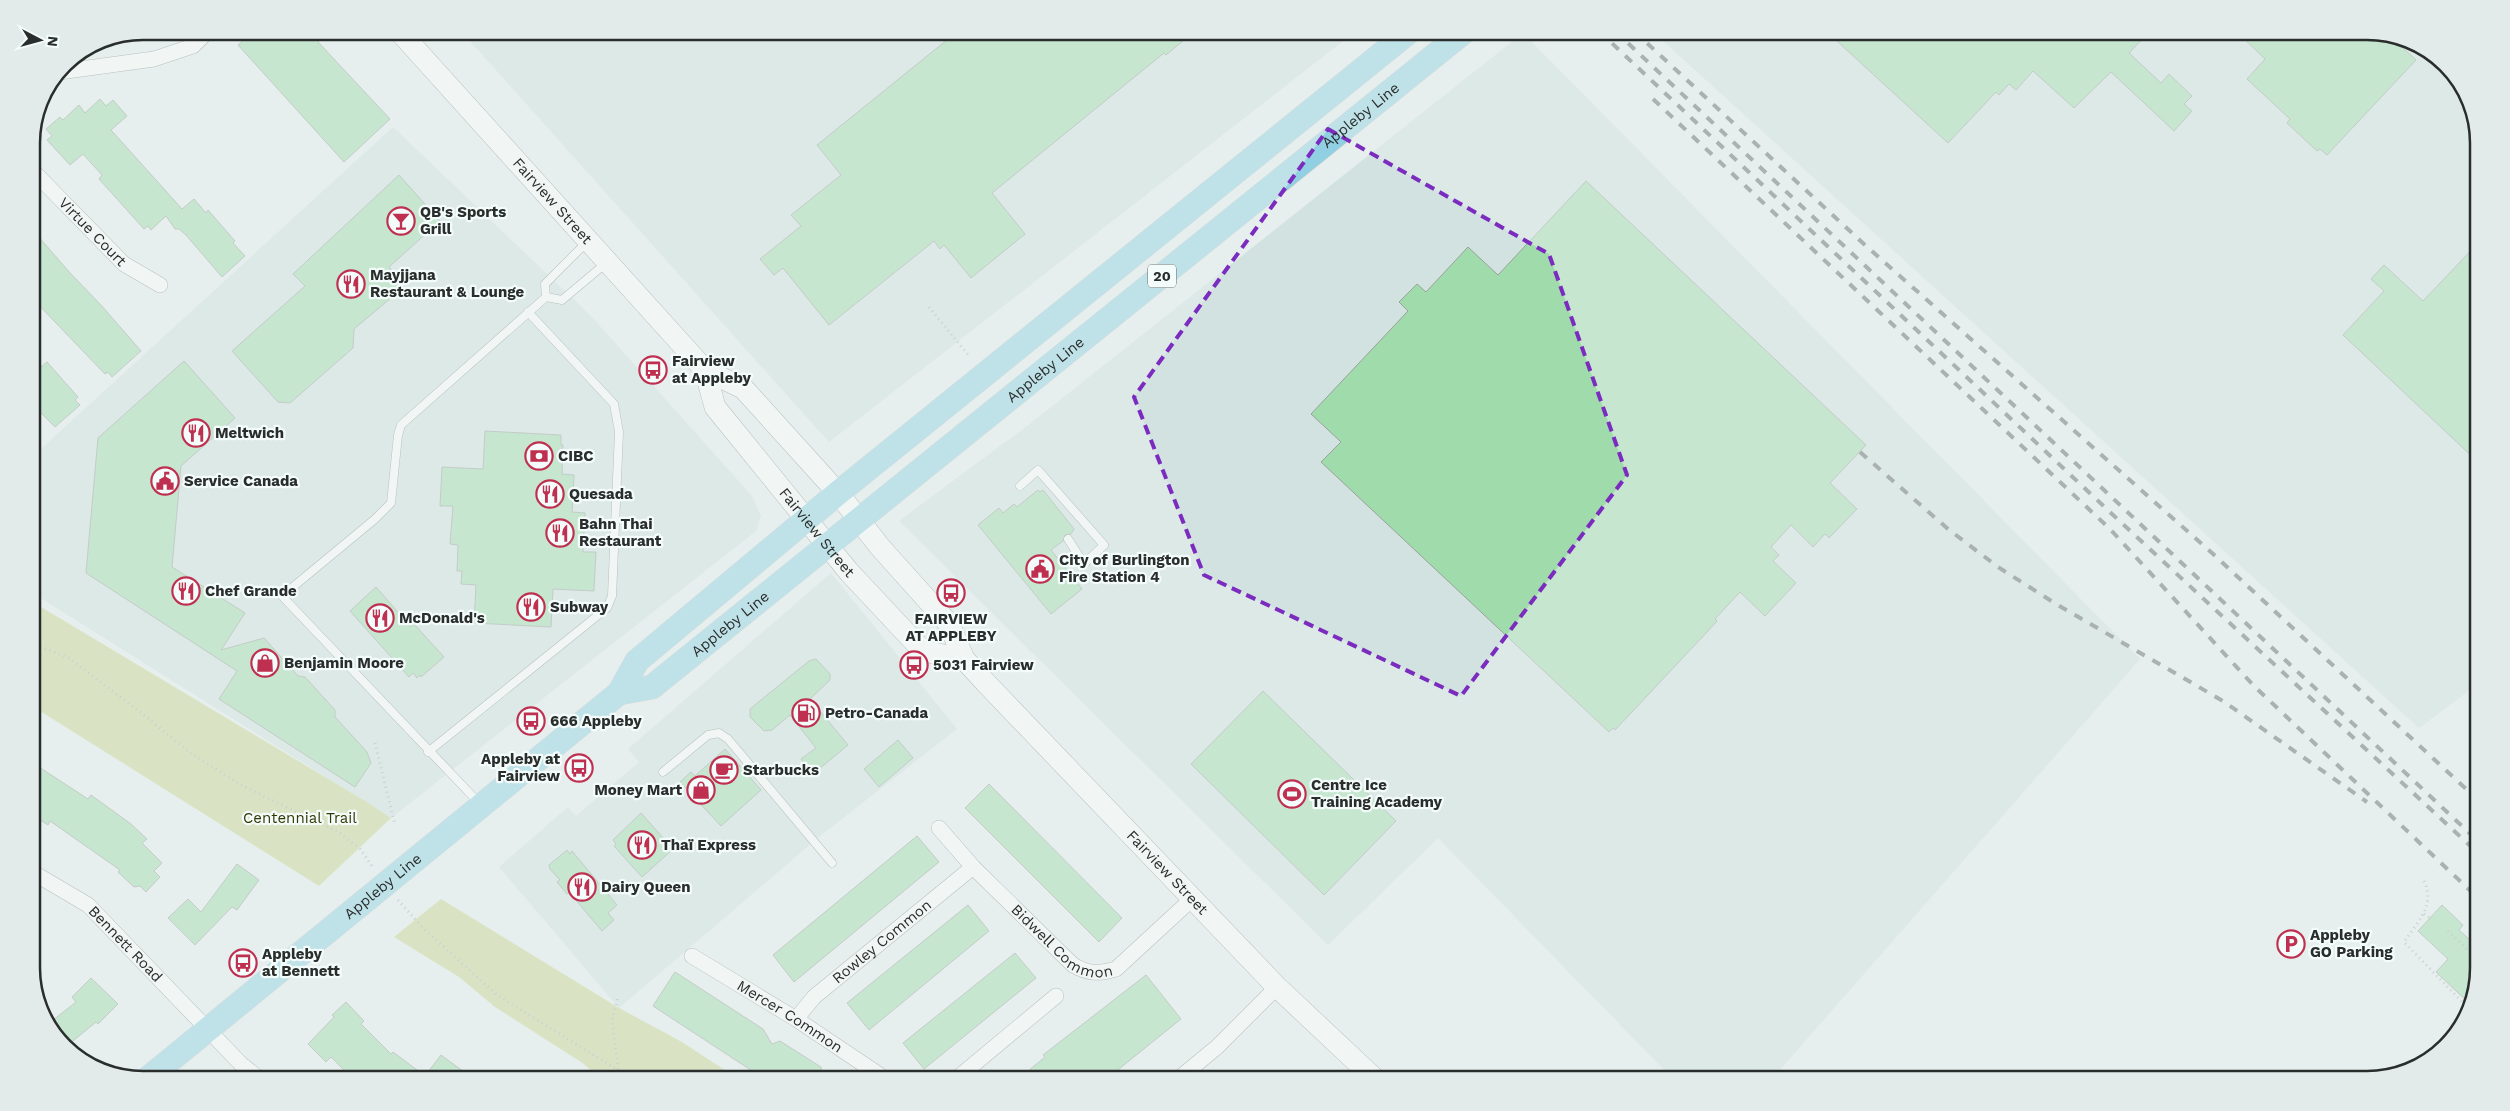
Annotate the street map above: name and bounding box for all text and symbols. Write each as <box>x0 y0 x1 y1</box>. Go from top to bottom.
north arrow <box>15 15 65 65</box>
text: N <box>44 35 61 47</box>
street label: Appleby Line <box>1318 79 1403 152</box>
street label: Fairview Street <box>509 154 596 248</box>
street label: Virtue Court <box>55 194 131 271</box>
place label: QB's Sports Grill <box>420 203 506 238</box>
bar icon: QB's Sports Grill <box>386 206 416 236</box>
road number: 20 <box>1148 264 1176 288</box>
place label: Mayjjana Restaurant & Lounge <box>370 266 525 301</box>
restaurant icon: Mayjjana Restaurant & Lounge <box>336 269 366 299</box>
street label: Appleby Line <box>1003 333 1088 406</box>
place label: Fairview at Appleby <box>672 352 751 387</box>
bus stop icon: Fairview at Appleby <box>638 355 668 385</box>
restaurant icon: Meltwich <box>181 418 211 448</box>
place label: Meltwich <box>215 424 284 442</box>
bank icon: CIBC <box>524 441 554 471</box>
place label: CIBC <box>558 447 593 465</box>
public building icon: Service Canada <box>150 466 180 496</box>
place label: Service Canada <box>184 472 298 490</box>
restaurant icon: Quesada <box>535 479 565 509</box>
street label: Fairview Street <box>775 484 859 582</box>
place label: Quesada <box>569 485 633 503</box>
place label: Bahn Thai Restaurant <box>579 515 662 550</box>
restaurant icon: Bahn Thai Restaurant <box>545 518 575 548</box>
place label: City of Burlington Fire Station 4 <box>1059 551 1190 586</box>
public building icon: City of Burlington Fire Station 4 <box>1025 554 1055 584</box>
restaurant icon: Chef Grande <box>171 576 201 606</box>
bus stop icon: FAIRVIEW AT APPLEBY <box>936 578 966 608</box>
place label: Chef Grande <box>205 582 297 600</box>
street label: Appleby Line <box>688 587 773 661</box>
restaurant icon: Subway <box>516 592 546 622</box>
place label: Subway <box>550 598 609 616</box>
restaurant icon: McDonald's <box>365 603 395 633</box>
place label: McDonald's <box>399 609 485 627</box>
place label: FAIRVIEW AT APPLEBY <box>905 610 997 645</box>
shop icon: Benjamin Moore <box>250 648 280 678</box>
bus stop icon: 5031 Fairview <box>899 650 929 680</box>
place label: Benjamin Moore <box>284 654 404 672</box>
place label: 5031 Fairview <box>933 656 1034 674</box>
fuel station icon: Petro-Canada <box>791 698 821 728</box>
place label: Petro-Canada <box>825 704 928 722</box>
bus stop icon: 666 Appleby <box>516 706 546 736</box>
place label: 666 Appleby <box>550 712 642 730</box>
place label: Appleby at Fairview <box>481 750 560 785</box>
bus stop icon: Appleby at Fairview <box>564 753 594 783</box>
cafe icon: Starbucks <box>709 755 739 785</box>
place label: Starbucks <box>743 761 819 779</box>
shop icon: Money Mart <box>686 775 716 805</box>
place label: Centre Ice Training Academy <box>1311 776 1443 811</box>
sports icon: Centre Ice Training Academy <box>1277 779 1307 809</box>
place label: Money Mart <box>594 781 682 799</box>
park label: Centennial Trail <box>243 809 357 827</box>
street label: Fairview Street <box>1123 827 1212 919</box>
restaurant icon: Thaï Express <box>627 830 657 860</box>
place label: Thaï Express <box>661 836 756 854</box>
street label: Appleby Line <box>341 849 425 923</box>
restaurant icon: Dairy Queen <box>567 872 597 902</box>
place label: Dairy Queen <box>601 878 691 896</box>
street label: Rowley Common <box>829 896 935 987</box>
street label: Bidwell Common <box>1008 901 1114 982</box>
street label: Bennett Road <box>85 902 166 986</box>
place label: Appleby GO Parking <box>2310 926 2393 961</box>
parking icon: Appleby GO Parking <box>2276 929 2306 959</box>
place label: Appleby at Bennett <box>262 945 340 980</box>
bus stop icon: Appleby at Bennett <box>228 948 258 978</box>
street label: Mercer Common <box>734 976 846 1057</box>

